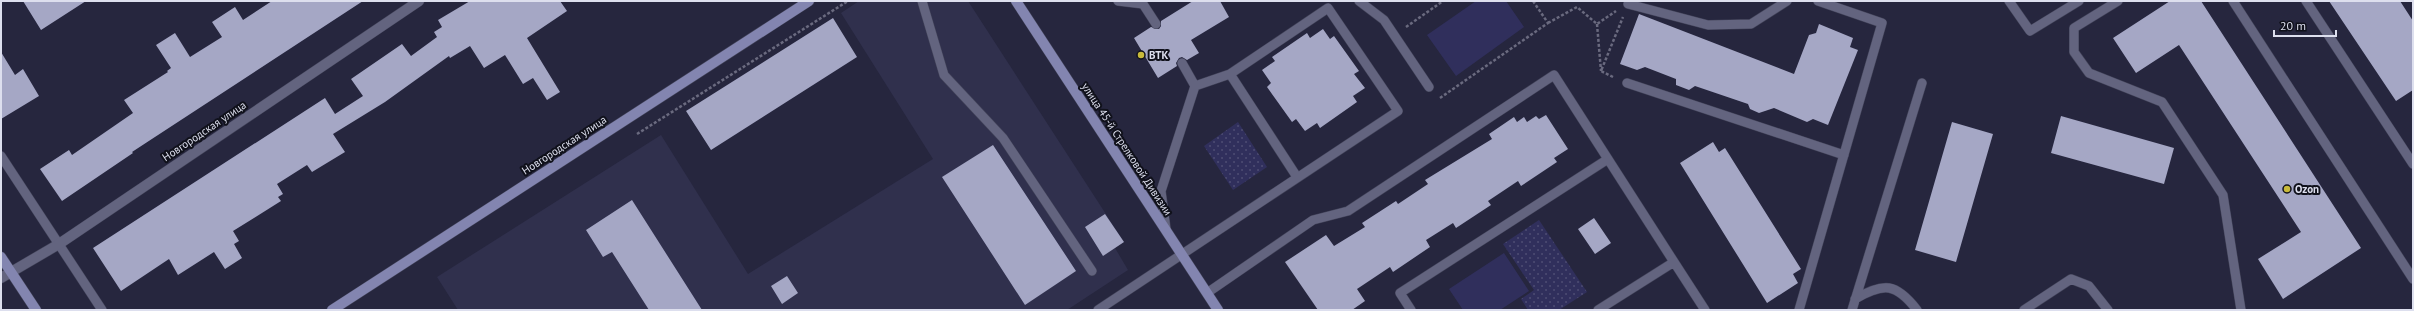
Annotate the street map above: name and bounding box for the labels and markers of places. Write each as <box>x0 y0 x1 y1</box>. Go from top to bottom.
place label: ВТК <box>1149 48 1169 62</box>
marker: ВТК <box>1136 50 1146 60</box>
place label: Ozon <box>2295 182 2319 196</box>
marker: Ozon <box>2282 184 2292 194</box>

